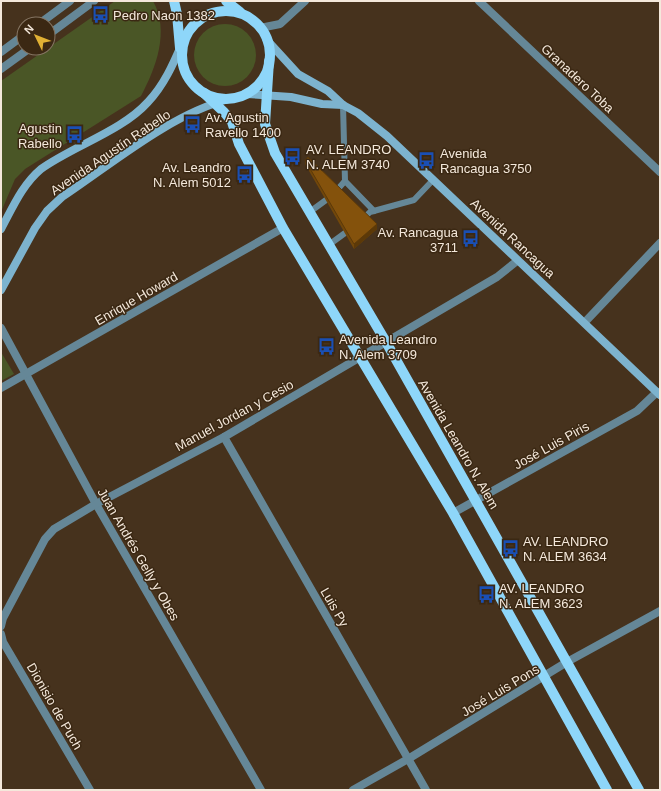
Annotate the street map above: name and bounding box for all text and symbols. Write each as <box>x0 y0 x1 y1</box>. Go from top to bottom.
bus stop icon: Pedro Naon 1382 <box>90 5 110 25</box>
place label: Pedro Naon 1382 <box>113 8 215 23</box>
north arrow <box>16 16 56 56</box>
text: N <box>22 22 36 36</box>
street label: Granadero Toba <box>538 41 618 116</box>
street label: Avenida Agustín Rabello <box>47 107 173 198</box>
place label: Av. Agustin Ravello 1400 <box>205 110 281 140</box>
bus stop icon: Av. Agustin Ravello 1400 <box>182 114 202 134</box>
place label: Agustin Rabello <box>18 121 62 151</box>
bus stop icon: Agustin Rabello <box>65 125 85 145</box>
place label: AV. LEANDRO N. ALEM 3740 <box>306 142 391 172</box>
bus stop icon: AV. LEANDRO N. ALEM 3740 <box>283 146 303 166</box>
place label: Avenida Rancagua 3750 <box>440 146 532 176</box>
bus stop icon: Avenida Rancagua 3750 <box>417 150 437 170</box>
place label: Av. Leandro N. Alem 5012 <box>153 160 231 190</box>
bus stop icon: Av. Leandro N. Alem 5012 <box>234 164 254 184</box>
street label: Avenida Rancagua <box>467 195 558 282</box>
place label: Av. Rancagua 3711 <box>378 225 459 255</box>
bus stop icon: Av. Rancagua 3711 <box>461 229 481 249</box>
street label: Enrique Howard <box>92 269 180 328</box>
place label: Avenida Leandro N. Alem 3709 <box>339 332 437 362</box>
bus stop icon: Avenida Leandro N. Alem 3709 <box>316 336 336 356</box>
street label: Manuel Jordan y Cesio <box>172 377 296 454</box>
street label: Avenida Leandro N. Alem <box>415 377 502 512</box>
street label: José Luis Piris <box>511 418 592 472</box>
street label: Juan Andrés Gelly y Obes <box>94 485 183 624</box>
place label: AV. LEANDRO N. ALEM 3634 <box>523 534 608 564</box>
bus stop icon: AV. LEANDRO N. ALEM 3634 <box>500 538 520 558</box>
place label: AV. LEANDRO N. ALEM 3623 <box>499 581 584 611</box>
street label: Luis Py <box>317 585 352 630</box>
bus stop icon: AV. LEANDRO N. ALEM 3623 <box>476 585 496 605</box>
street label: Dionisio de Puch <box>24 660 85 752</box>
street label: José Luis Pons <box>459 661 542 720</box>

